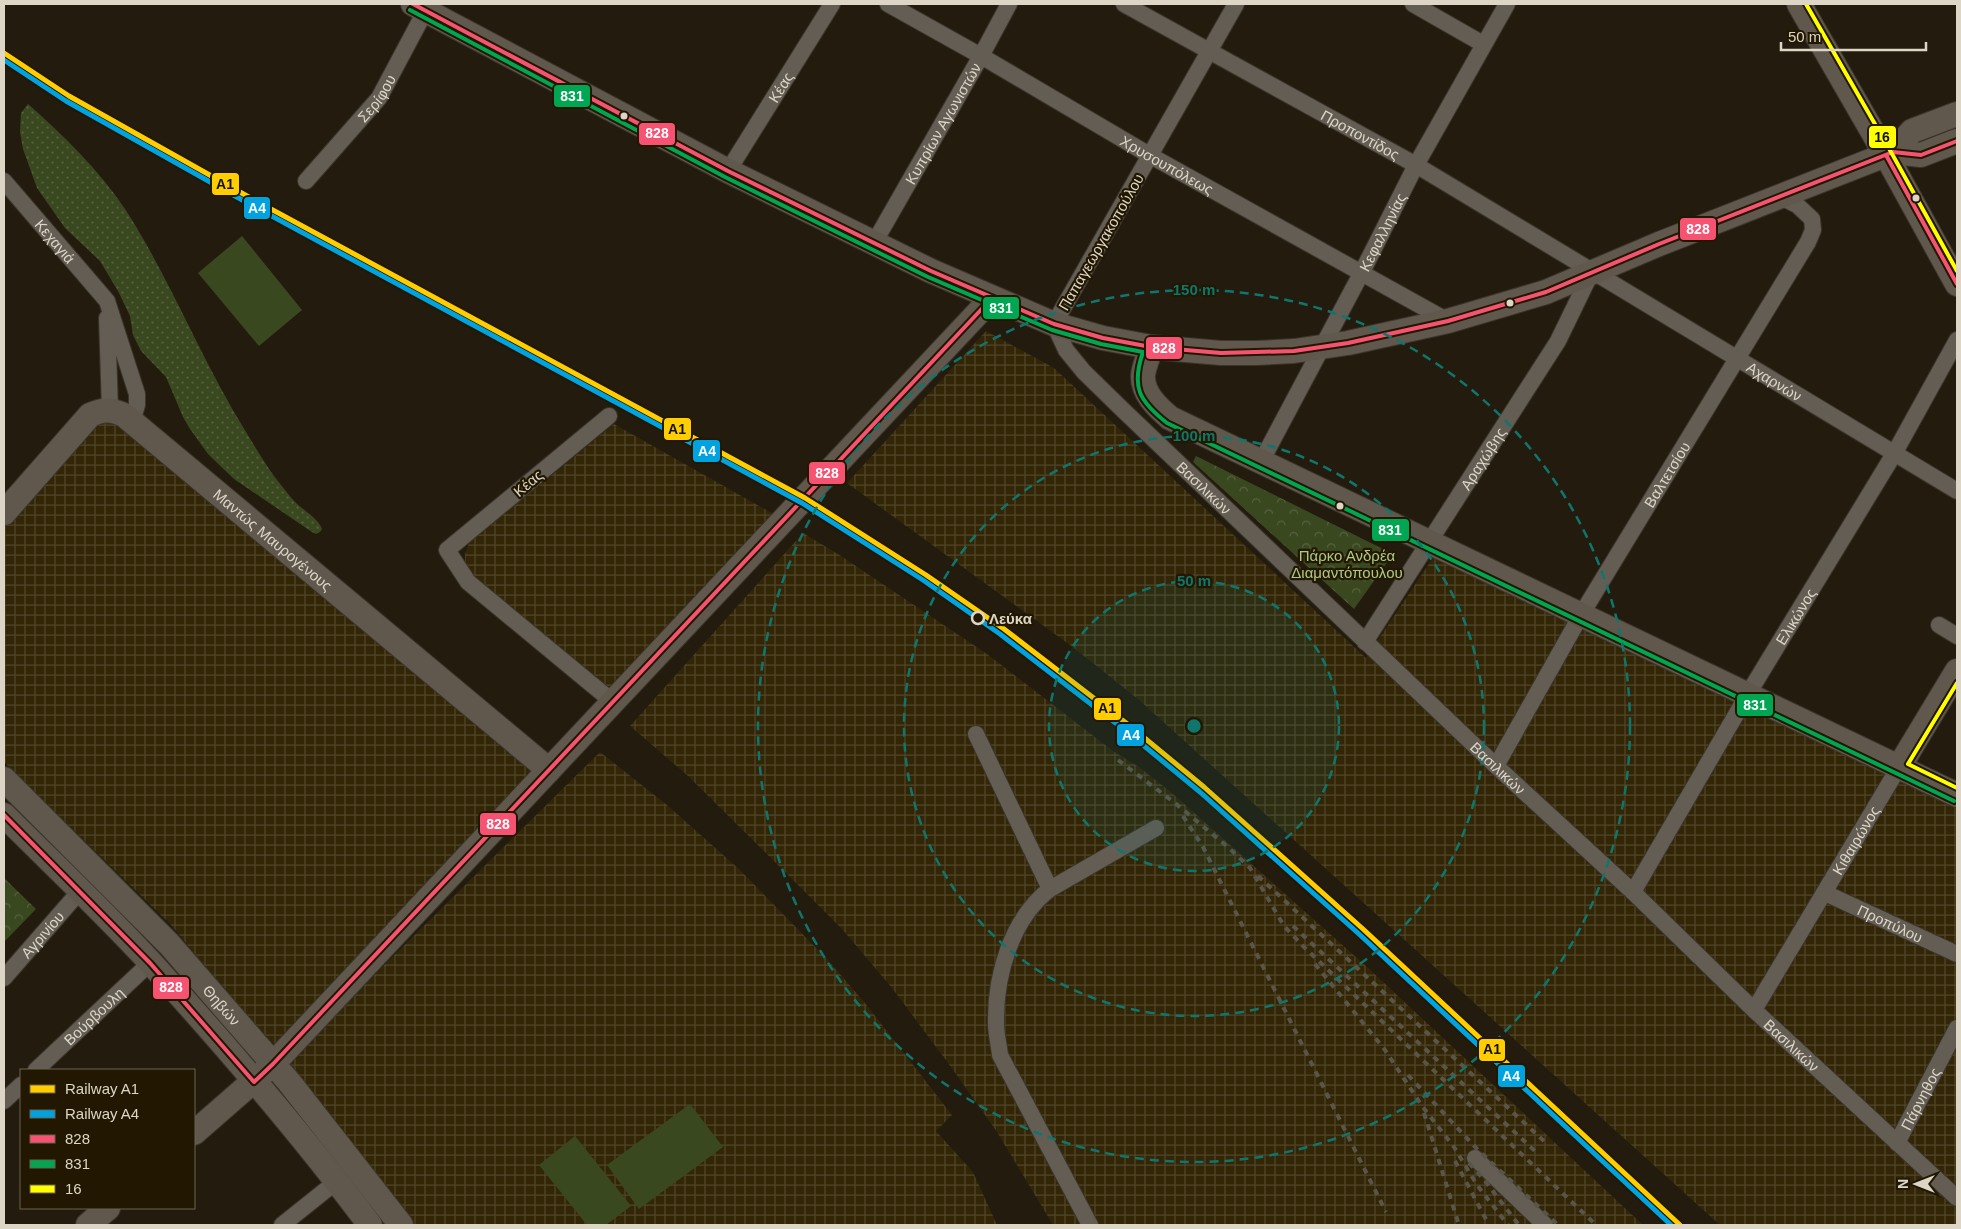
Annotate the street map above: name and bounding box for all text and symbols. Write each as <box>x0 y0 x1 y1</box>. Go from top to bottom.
scale bar <box>1781 20 1926 52</box>
text: 50 m <box>1788 28 1821 45</box>
street label: Κυπρίων Αγωνιστών <box>901 60 984 187</box>
street label: Κέας <box>764 69 796 105</box>
street label: Σερίφου <box>354 71 398 125</box>
line badge: 831 <box>553 84 591 108</box>
text: 831 <box>560 88 584 104</box>
street label: Προποντίδος <box>1318 106 1403 163</box>
unlabelled marker <box>619 111 629 121</box>
line badge: 828 <box>638 122 676 146</box>
text: 828 <box>645 125 669 141</box>
line badge: 16 <box>1868 125 1897 149</box>
text: 16 <box>1874 129 1890 145</box>
street label: Χρυσουπόλεως <box>1118 132 1217 198</box>
street label: Παπαγεωργακοπούλου <box>1055 171 1147 313</box>
line badge: A1 <box>211 172 240 196</box>
text: A1 <box>216 176 234 192</box>
street label: Κεφαλληνίας <box>1355 190 1409 274</box>
unlabelled marker <box>1911 193 1921 203</box>
line badge: A4 <box>243 196 271 220</box>
text: A4 <box>248 200 266 216</box>
street label: Κεχαγιά <box>32 216 79 267</box>
line badge: 828 <box>1679 217 1717 241</box>
text: 828 <box>1686 221 1710 237</box>
text: 150 m <box>1173 281 1215 298</box>
line badge: 831 <box>982 296 1020 320</box>
unlabelled marker <box>1505 298 1515 308</box>
text: 831 <box>989 300 1013 316</box>
line badge: 828 <box>1145 336 1183 360</box>
text: 828 <box>1152 340 1176 356</box>
street label: Αχαρνών <box>1744 358 1805 404</box>
line badge: A1 <box>663 417 692 441</box>
text: A1 <box>668 421 686 437</box>
street label: Αραχώβης <box>1456 424 1509 493</box>
text: 100 m <box>1173 427 1215 444</box>
street label: Βαλτετσίου <box>1640 438 1693 510</box>
line badge: A4 <box>692 439 721 463</box>
text: A4 <box>698 443 716 459</box>
street label: Βασιλικών <box>1174 458 1235 517</box>
line badge: 828 <box>808 461 846 485</box>
text: 828 <box>815 465 839 481</box>
street label: Κέας <box>510 466 546 500</box>
street label: Μαντώς Μαυρογένους <box>210 485 336 594</box>
unlabelled marker <box>1335 501 1345 511</box>
line badge: 831 <box>1371 518 1410 542</box>
text: 831 <box>1378 522 1402 538</box>
park label: Πάρκο Ανδρέα Διαμαντόπουλου <box>1291 547 1403 581</box>
text: 50 m <box>1177 572 1211 589</box>
street label: Ελικώνος <box>1772 585 1819 648</box>
place label: Λεύκα <box>989 610 1033 627</box>
marker: Λεύκα <box>971 611 985 625</box>
line badge: 831 <box>1736 693 1774 717</box>
line badge: A1 <box>1093 697 1122 721</box>
text: 831 <box>1743 697 1767 713</box>
text: A1 <box>1098 700 1116 716</box>
centre of rings <box>1185 717 1203 735</box>
line badge: A4 <box>1116 723 1145 747</box>
text: A4 <box>1122 727 1140 743</box>
street label: Βασιλικών <box>1467 738 1529 797</box>
street label: Κιθαιρώνος <box>1828 803 1883 877</box>
line badge: 828 <box>479 812 517 836</box>
text: 828 <box>486 816 510 832</box>
street label: Προπύλου <box>1855 901 1926 946</box>
street label: Αγρινίου <box>17 907 67 961</box>
line badge: 828 <box>152 976 190 1000</box>
text: 828 <box>159 979 183 995</box>
street label: Θηβών <box>200 981 244 1029</box>
street label: Βούρβουλη <box>60 984 127 1048</box>
street label: Βασιλικών <box>1761 1015 1823 1075</box>
line badge: A1 <box>1478 1038 1506 1062</box>
text: A1 <box>1483 1041 1501 1057</box>
line badge: A4 <box>1497 1064 1526 1088</box>
street label: Πάρνηθος <box>1897 1065 1943 1133</box>
text: A4 <box>1502 1068 1520 1084</box>
legend <box>20 1069 195 1209</box>
text: Railway A1 <box>65 1080 139 1097</box>
text: Railway A4 <box>65 1105 139 1122</box>
text: 828 <box>65 1130 90 1147</box>
text: 831 <box>65 1155 90 1172</box>
north arrow <box>1891 1159 1941 1209</box>
text: N <box>1895 1179 1911 1189</box>
text: 16 <box>65 1180 82 1197</box>

